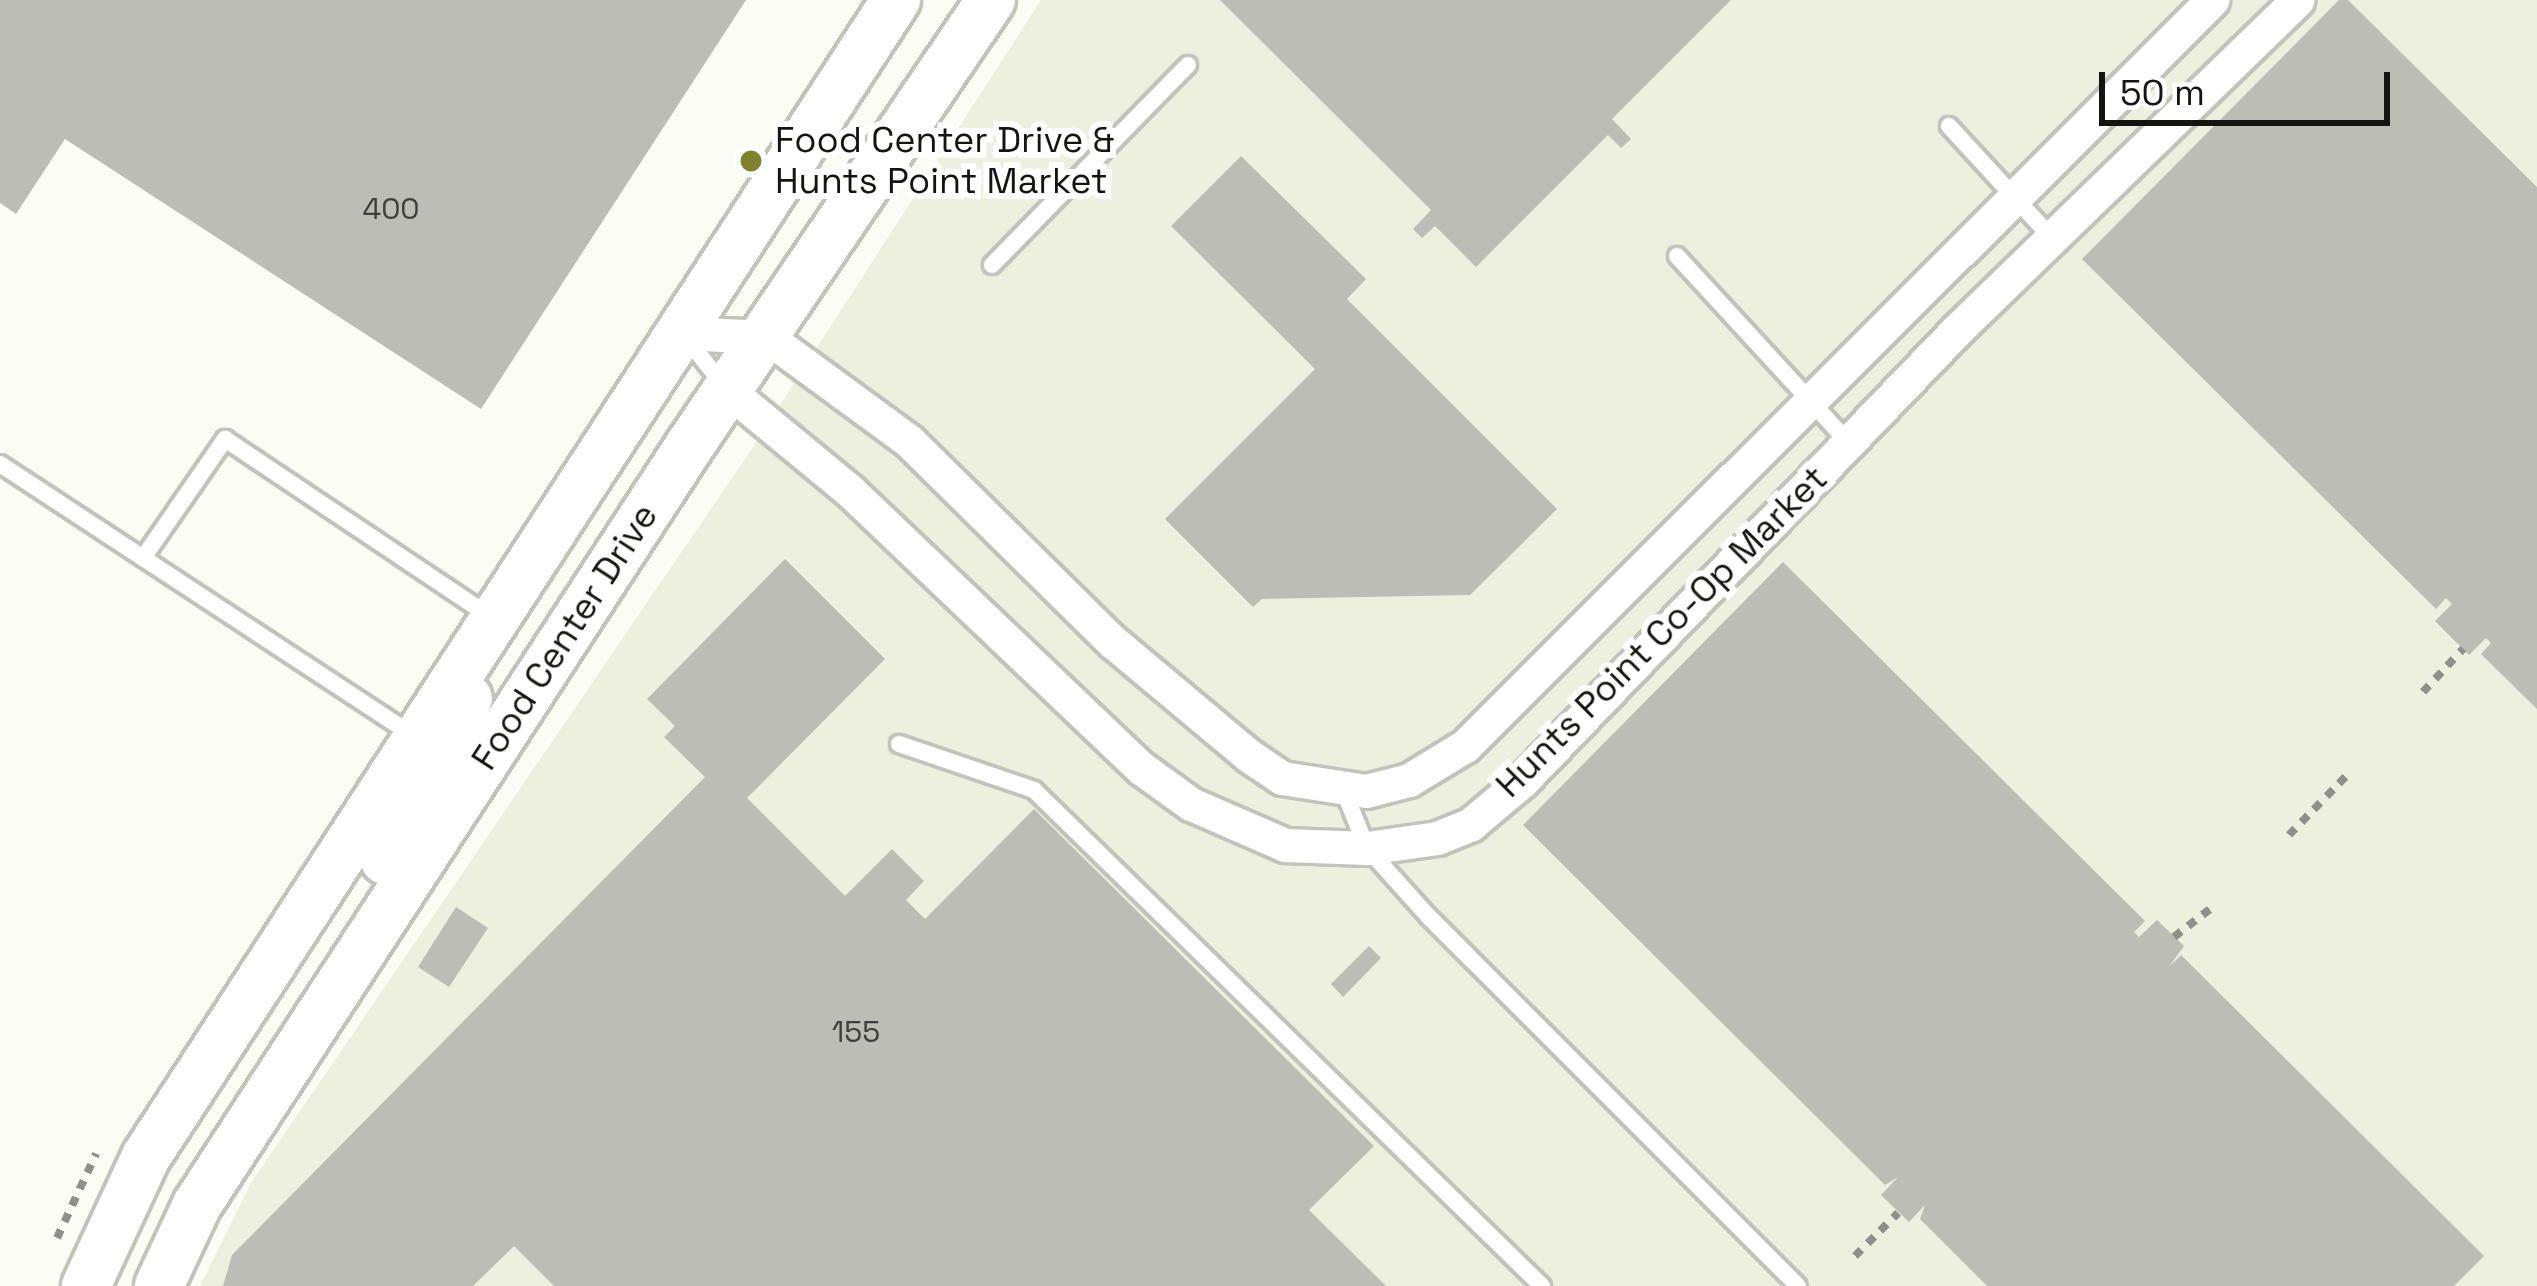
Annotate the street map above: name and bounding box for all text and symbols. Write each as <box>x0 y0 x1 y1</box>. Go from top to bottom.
scale bar <box>2105 48 2396 122</box>
text: 50 m <box>2120 70 2205 116</box>
place label: Food Center Drive & Hunts Point Market <box>775 118 1114 203</box>
marker: Food Center Drive & Hunts Point Market <box>738 148 764 174</box>
house number: 400 <box>362 191 420 227</box>
street label: Hunts Point Co-Op Market <box>1487 457 1837 807</box>
street label: Food Center Drive <box>463 496 667 778</box>
house number: 155 <box>832 1014 880 1050</box>

